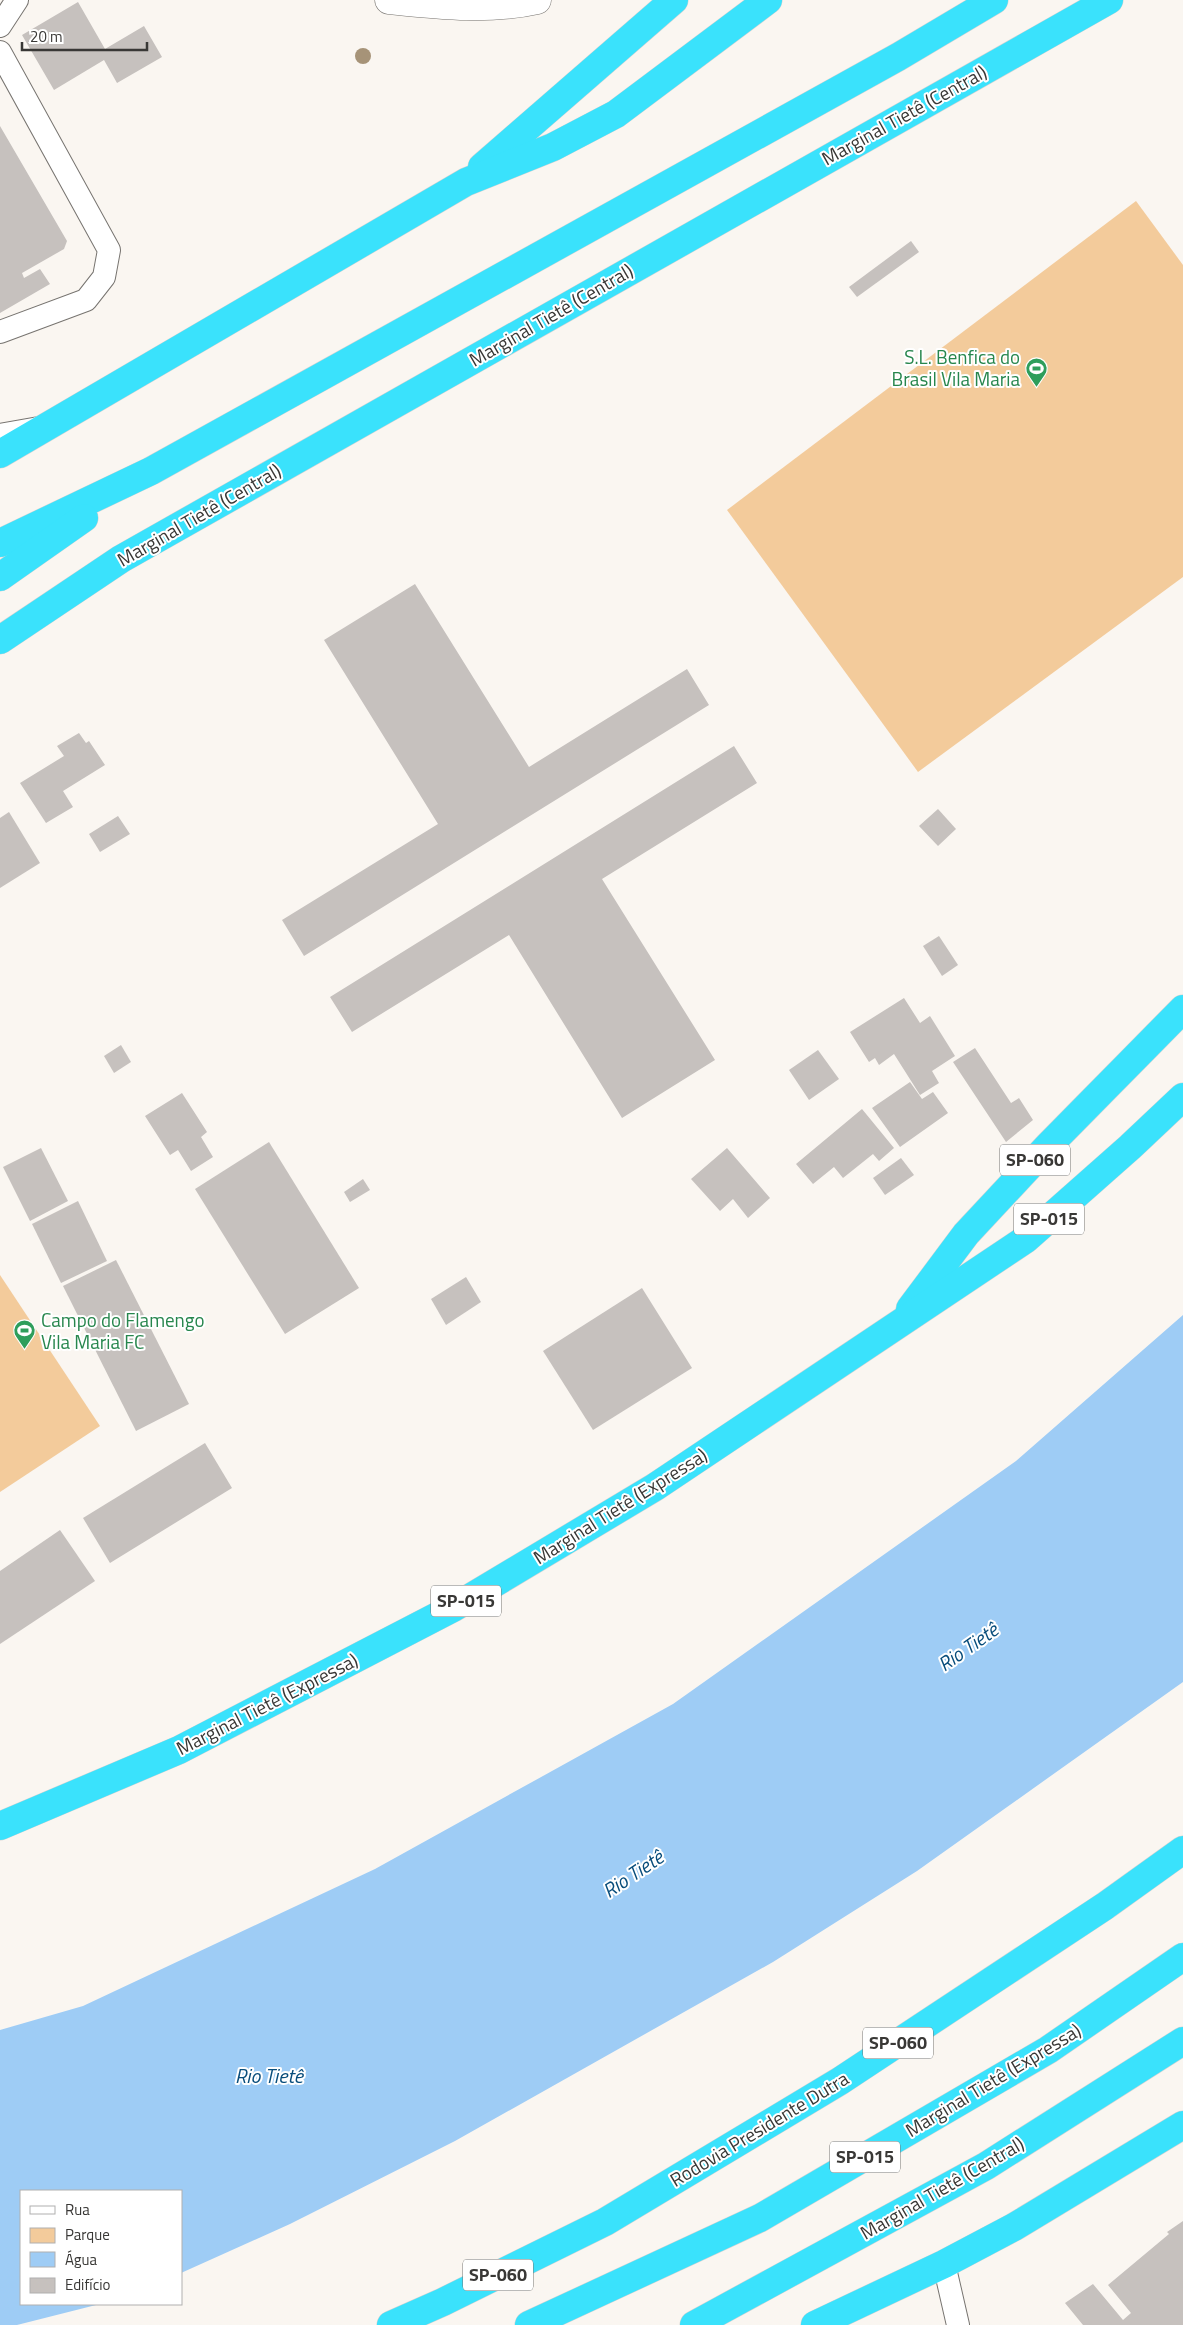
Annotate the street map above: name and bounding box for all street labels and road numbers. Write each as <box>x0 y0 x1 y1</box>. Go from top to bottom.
street label: Marginal Tietê (Central) <box>816 57 992 172</box>
street label: Marginal Tietê (Central) <box>463 256 638 373</box>
street label: Marginal Tietê (Central) <box>111 456 286 573</box>
road number: SP-060 <box>1000 1144 1070 1176</box>
road number: SP-015 <box>1014 1204 1084 1234</box>
street label: Marginal Tietê (Expressa) <box>527 1440 712 1571</box>
road number: SP-015 <box>431 1585 501 1616</box>
street label: Marginal Tietê (Expressa) <box>171 1645 363 1762</box>
street label: Marginal Tietê (Expressa) <box>899 2015 1086 2144</box>
road number: SP-060 <box>863 2028 933 2058</box>
street label: Rodovia Presidente Dutra <box>664 2063 854 2194</box>
street label: Marginal Tietê (Central) <box>854 2129 1029 2246</box>
road number: SP-015 <box>830 2142 900 2172</box>
road number: SP-060 <box>463 2260 533 2290</box>

